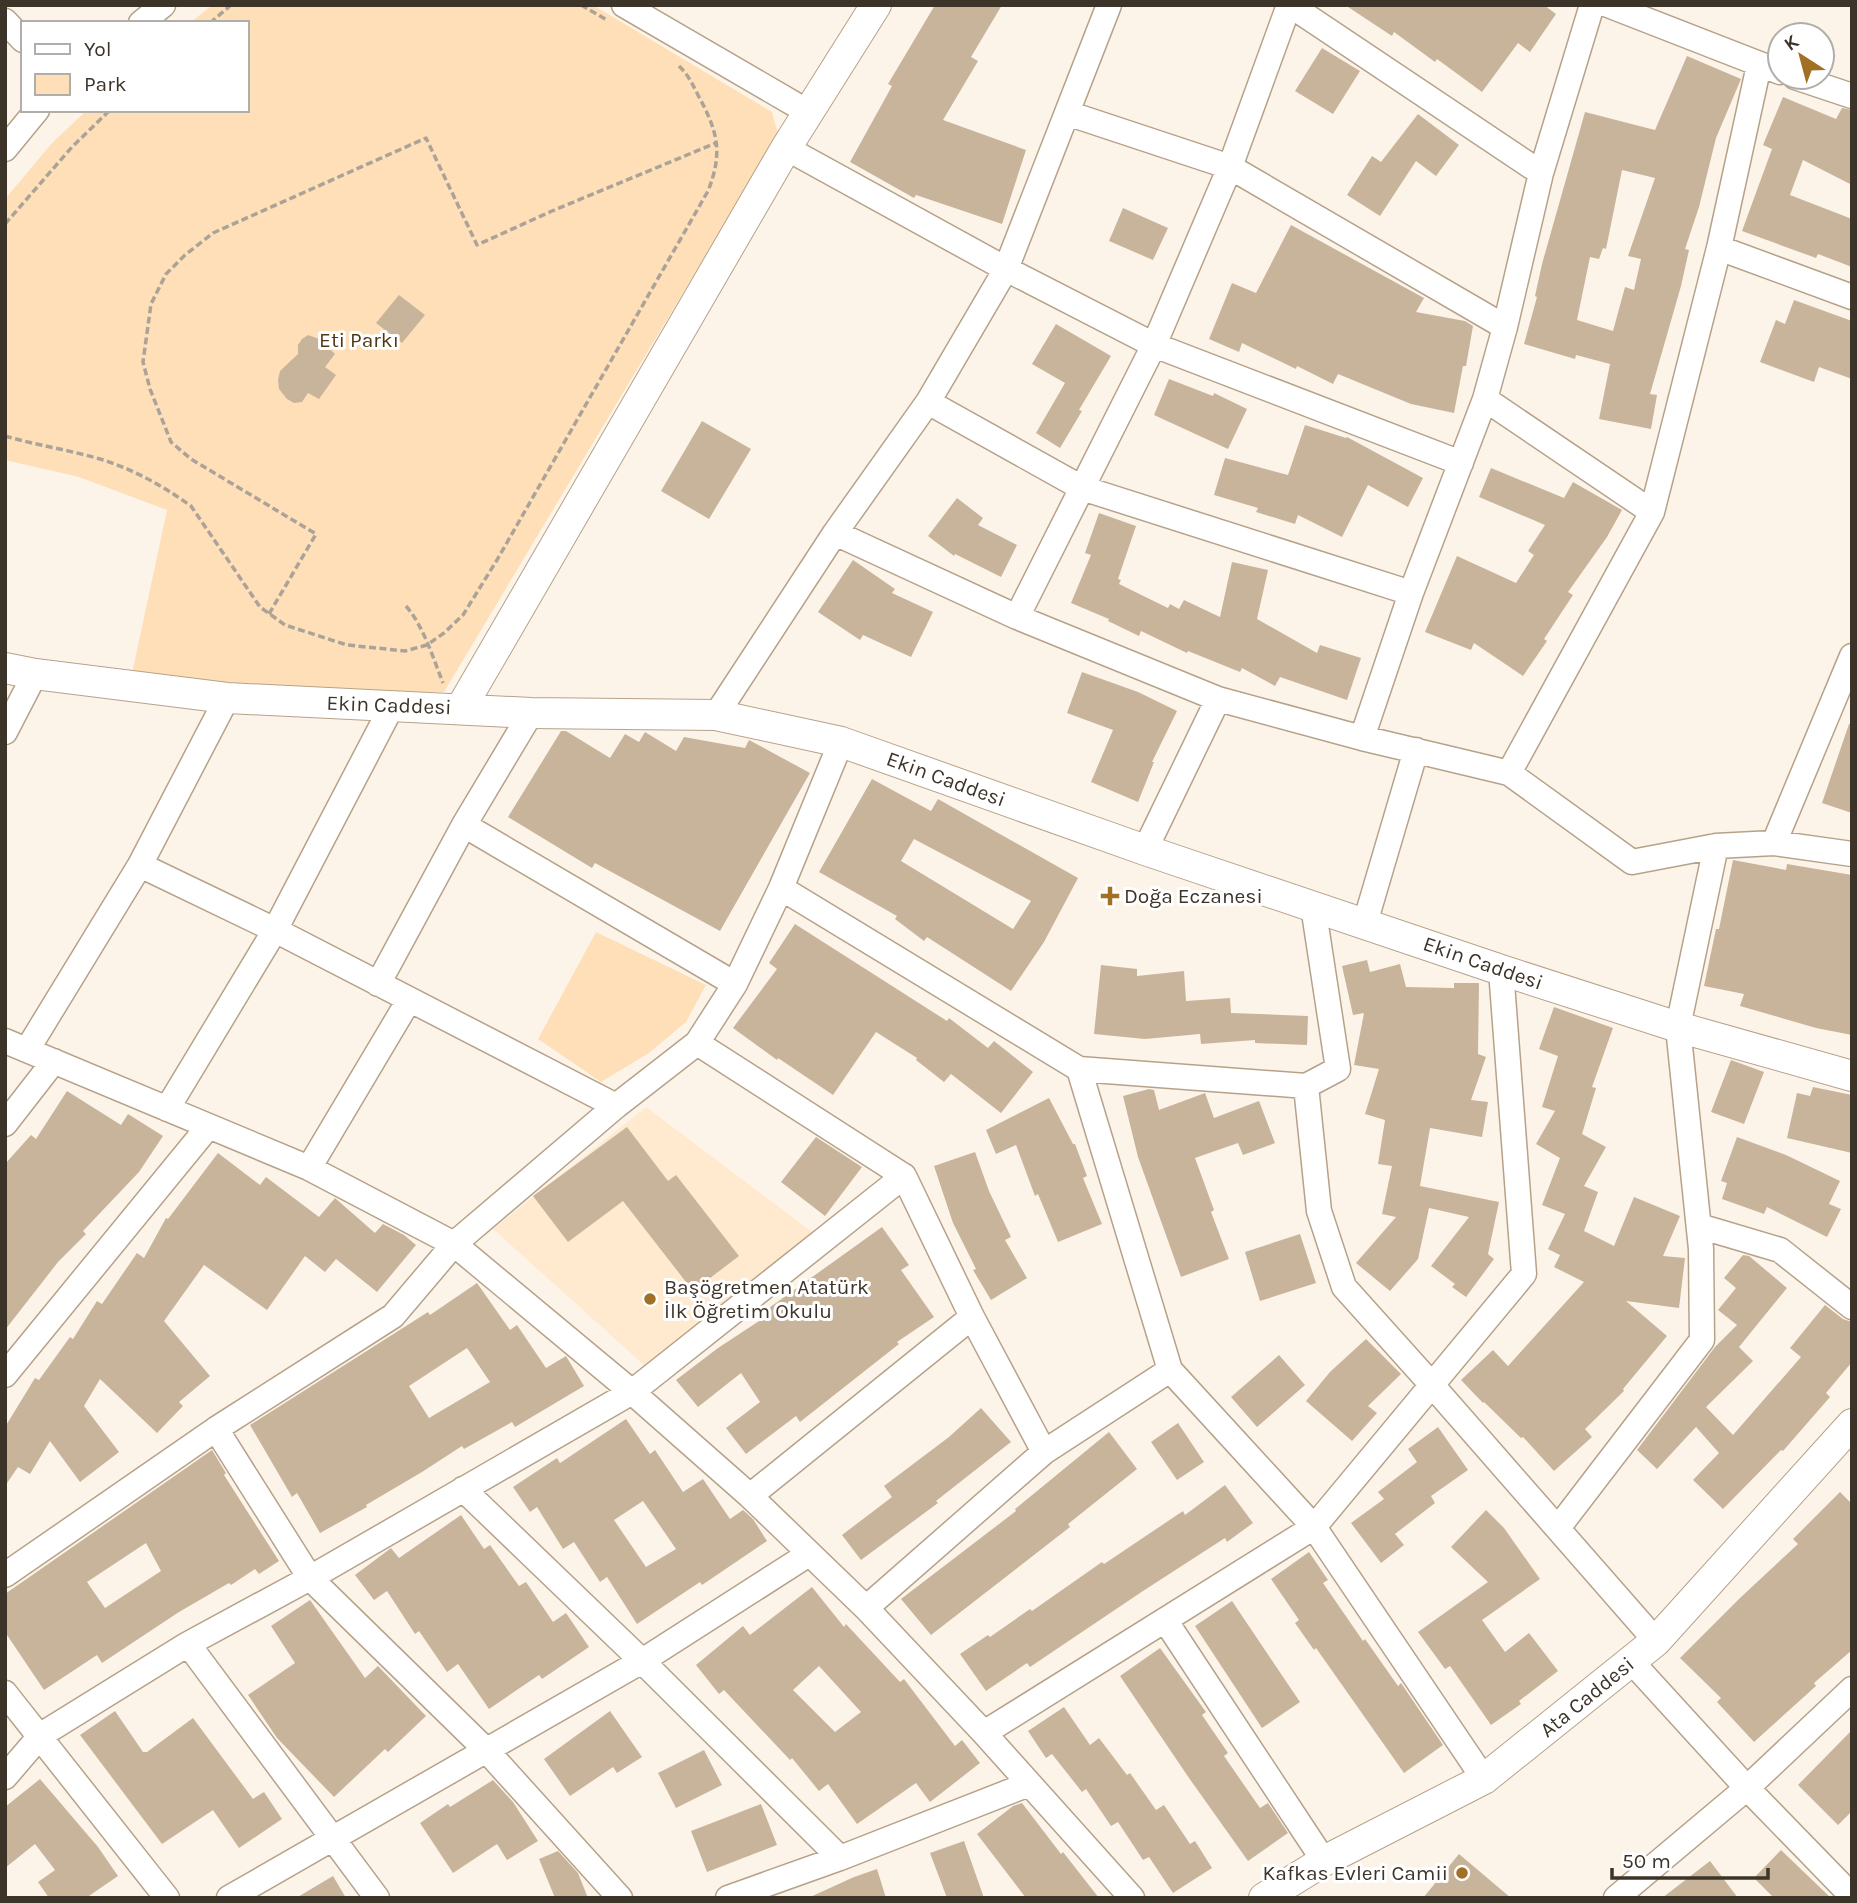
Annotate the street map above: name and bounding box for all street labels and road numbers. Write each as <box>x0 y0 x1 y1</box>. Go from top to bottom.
street label: Ekin Caddesi <box>326 691 452 719</box>
street label: Ekin Caddesi <box>883 746 1009 812</box>
street label: Ekin Caddesi <box>1420 931 1546 995</box>
street label: Ata Caddesi <box>1535 1652 1639 1742</box>

